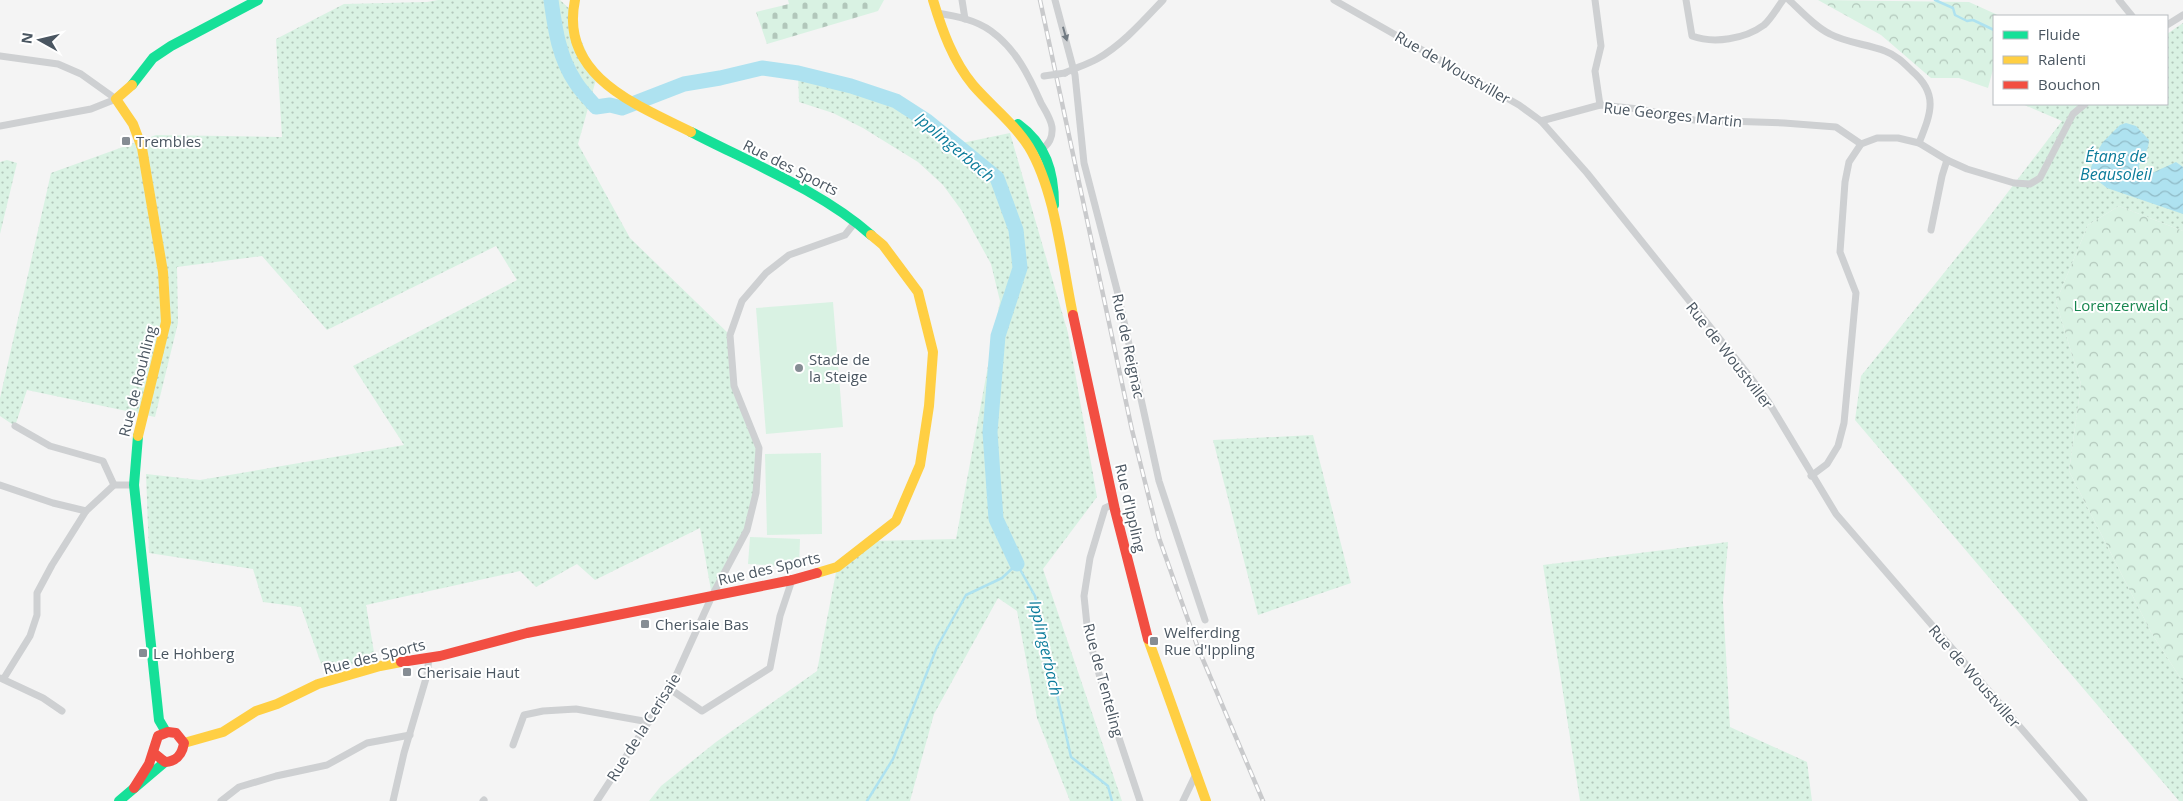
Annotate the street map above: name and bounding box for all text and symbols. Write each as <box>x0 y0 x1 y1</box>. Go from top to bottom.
north arrow <box>15 15 65 65</box>
legend <box>1993 15 2168 105</box>
text: Fluide <box>2038 24 2080 44</box>
street label: Rue de Woustviller <box>1392 26 1514 108</box>
one-way arrow <box>1061 27 1069 42</box>
text: N <box>16 31 37 45</box>
text: Ralenti <box>2038 49 2086 69</box>
text: Bouchon <box>2038 74 2101 94</box>
street label: Rue Georges Martin <box>1603 97 1743 131</box>
water label: Ipplingerbach <box>911 107 999 187</box>
place label: Trembles <box>136 131 201 151</box>
street label: Rue des Sports <box>740 134 842 200</box>
marker: Trembles <box>120 135 132 147</box>
water label: Étang de Beausoleil <box>2080 145 2153 185</box>
street label: Rue de Reignac <box>1108 292 1150 400</box>
park label: Lorenzerwald <box>2073 295 2169 315</box>
street label: Rue de Woustviller <box>1682 298 1778 412</box>
street label: Rue de Rouhling <box>114 323 160 439</box>
place label: Stade de la Steige <box>809 349 870 386</box>
marker: Stade de la Steige <box>793 362 805 374</box>
street label: Rue d'Ippling <box>1111 462 1151 554</box>
street label: Rue des Sports <box>716 547 822 589</box>
water label: Ipplingerbach <box>1024 598 1068 698</box>
place label: Cherisaie Bas <box>655 614 749 634</box>
marker: Cherisaie Bas <box>639 618 651 630</box>
street label: Rue de Woustviller <box>1925 620 2025 732</box>
street label: Rue de Tenteling <box>1079 621 1129 739</box>
place label: Welferding Rue d'Ippling <box>1164 622 1255 659</box>
street label: Rue des Sports <box>321 634 427 678</box>
marker: Welferding Rue d'Ippling <box>1148 635 1160 647</box>
place label: Le Hohberg <box>153 643 234 663</box>
marker: Le Hohberg <box>137 647 149 659</box>
place label: Cherisaie Haut <box>417 662 520 682</box>
marker: Cherisaie Haut <box>401 666 413 678</box>
street label: Rue de la Cerisaie <box>602 669 684 785</box>

